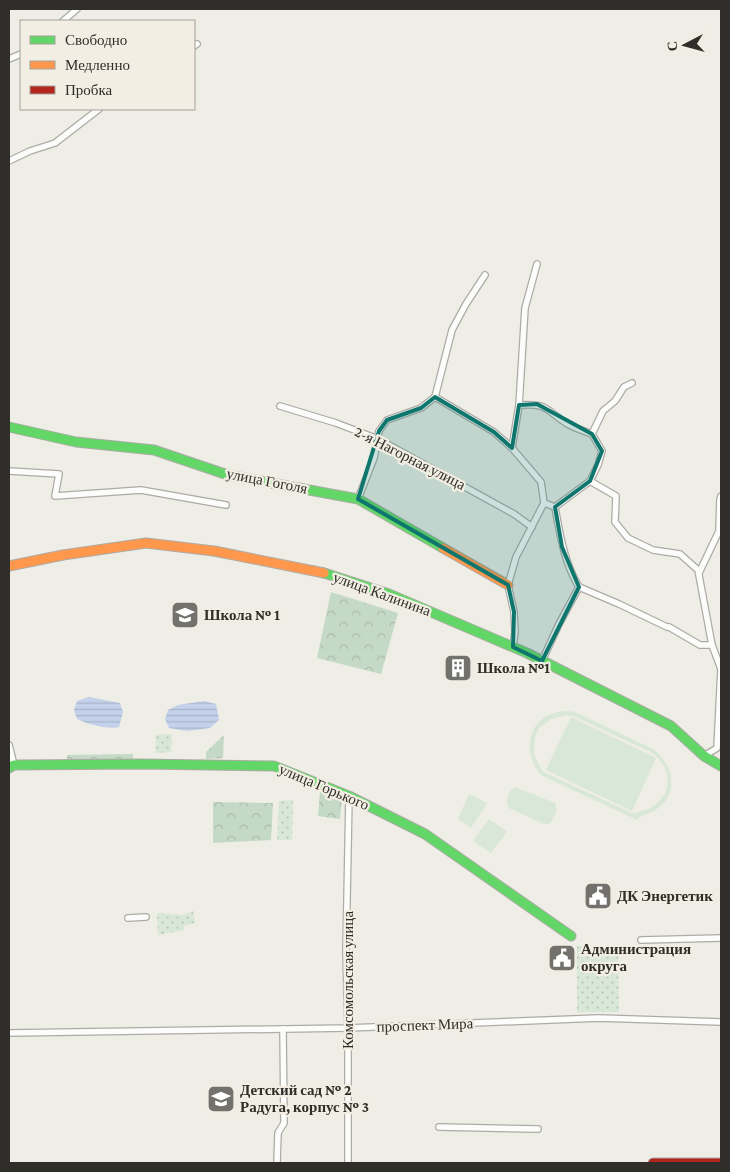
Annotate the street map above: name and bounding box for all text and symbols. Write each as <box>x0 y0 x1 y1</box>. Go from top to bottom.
legend <box>20 20 195 110</box>
north arrow <box>660 20 710 70</box>
text: Свободно <box>65 32 127 48</box>
text: С <box>664 40 681 52</box>
text: Медленно <box>65 57 130 73</box>
text: Пробка <box>65 82 113 98</box>
street label: 2-я Нагорная улица <box>352 423 468 493</box>
street label: улица Гоголя <box>225 465 309 497</box>
street label: улица Калинина <box>331 569 433 619</box>
school or university icon: Школа № 1 <box>170 600 200 630</box>
place label: Школа № 1 <box>204 607 280 623</box>
building icon: Школа №1 <box>443 653 473 683</box>
place label: Школа №1 <box>477 660 550 676</box>
street label: улица Горького <box>277 761 371 813</box>
public building icon: ДК Энергетик <box>583 881 613 911</box>
place label: ДК Энергетик <box>617 888 713 904</box>
street label: Комсомольская улица <box>340 911 356 1049</box>
place label: Администрация округа <box>581 941 691 974</box>
public building icon: Администрация округа <box>547 943 577 973</box>
street label: проспект Мира <box>376 1015 474 1035</box>
place label: Детский сад № 2 Радуга, корпус № 3 <box>240 1082 369 1115</box>
school or university icon: Детский сад № 2 Радуга, корпус № 3 <box>206 1084 236 1114</box>

